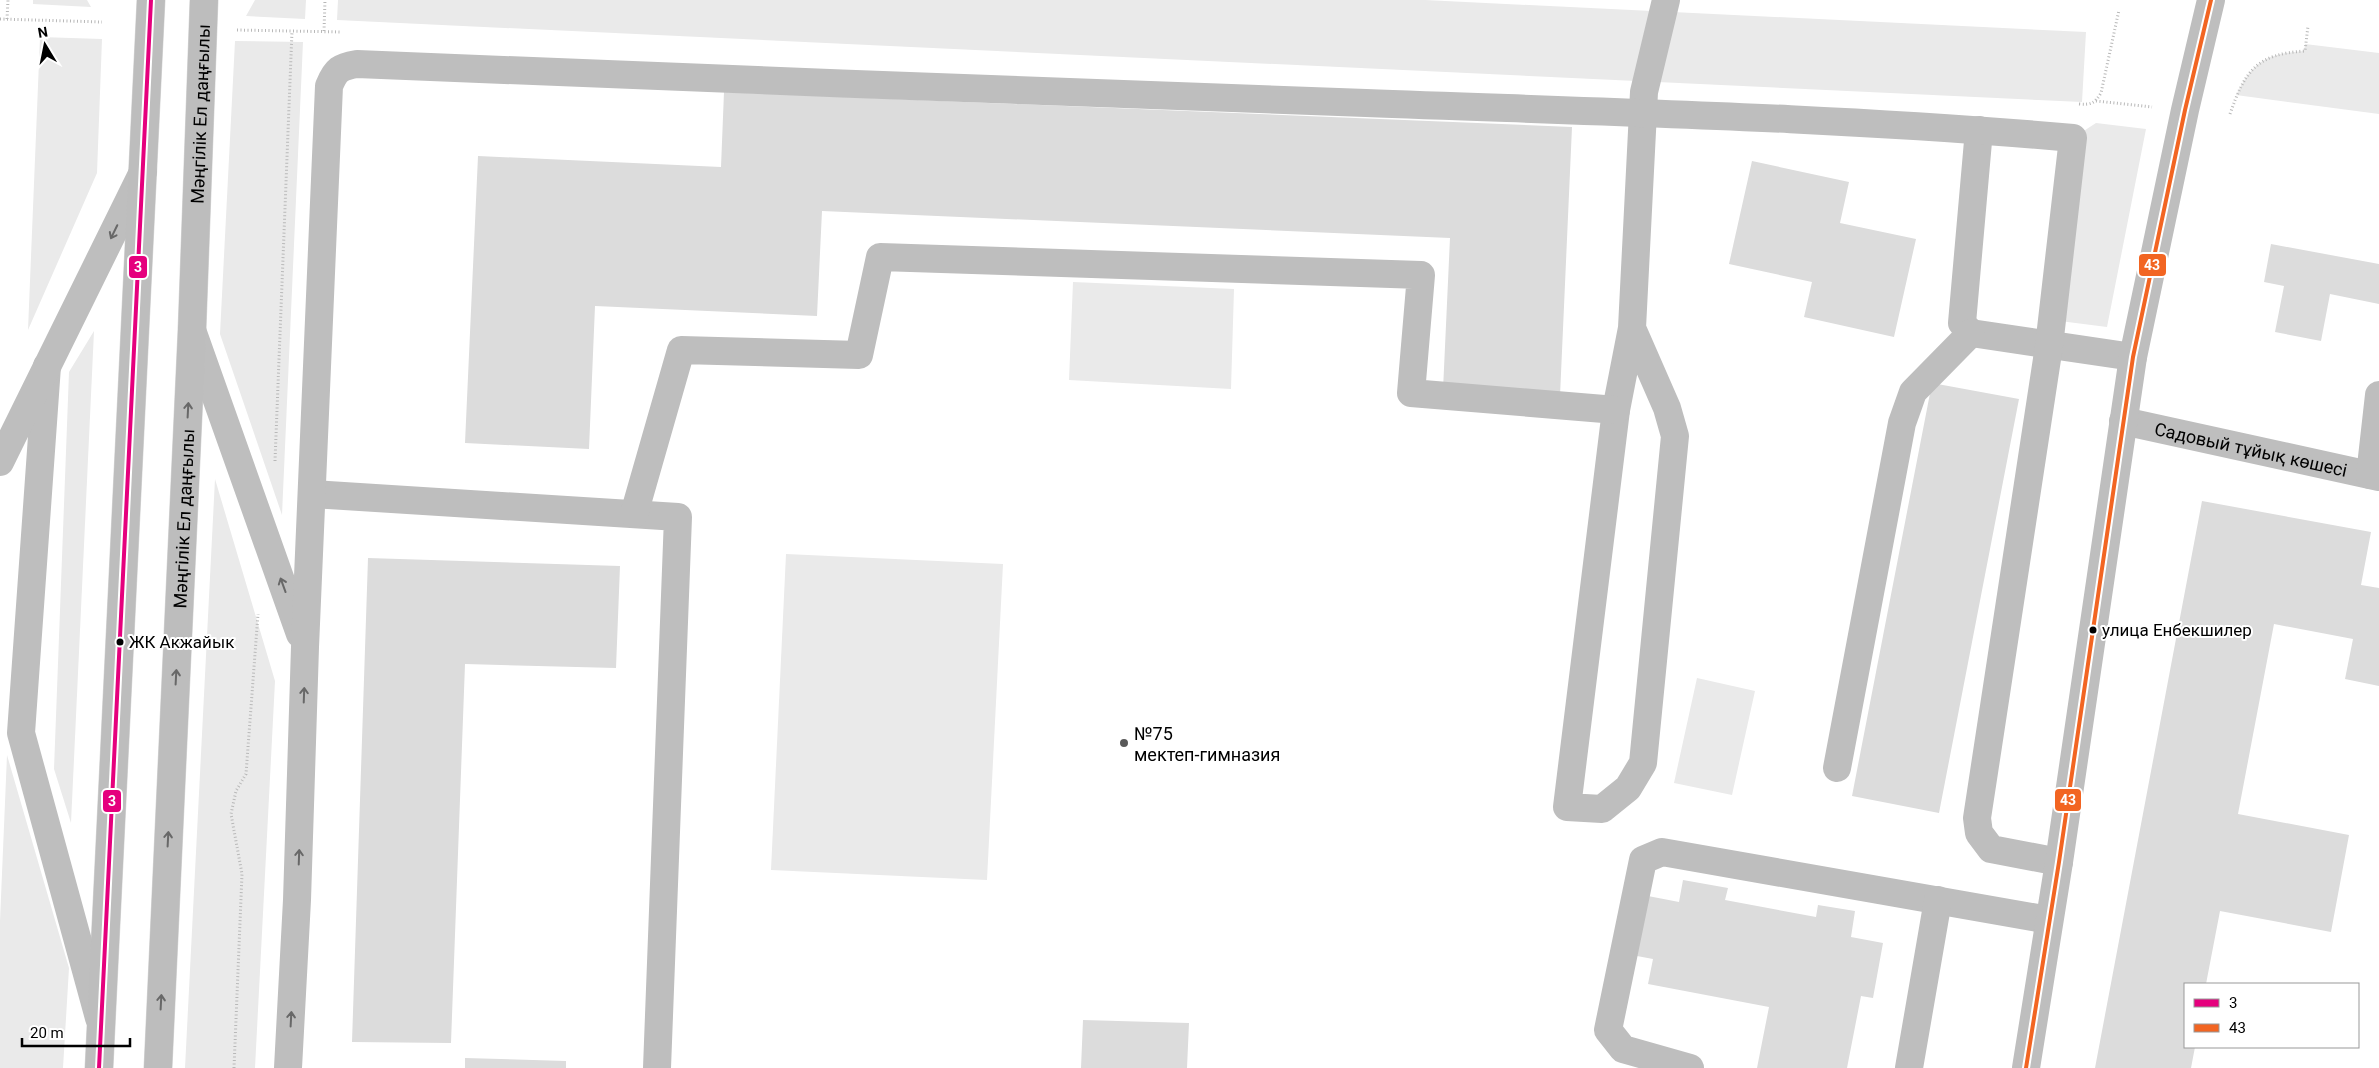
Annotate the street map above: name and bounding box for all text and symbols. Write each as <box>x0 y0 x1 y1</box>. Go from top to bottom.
north arrow <box>20 20 70 70</box>
text: N <box>36 23 49 41</box>
street label: Мәңгілік Ел даңғылы <box>186 24 214 204</box>
one-way arrow <box>108 224 118 239</box>
line badge: 43 <box>2138 253 2167 277</box>
line badge: 3 <box>128 255 148 279</box>
text: 43 <box>2144 257 2160 273</box>
text: 3 <box>134 259 142 275</box>
one-way arrow <box>184 402 193 418</box>
street label: Садовый тұйық көшесі <box>2153 418 2349 480</box>
street label: Мәңгілік Ел даңғылы <box>169 428 198 609</box>
one-way arrow <box>278 578 287 593</box>
place label: улица Енбекшилер <box>2102 620 2252 640</box>
marker: улица Енбекшилер <box>2088 625 2098 635</box>
place label: ЖК Акжайык <box>129 632 235 652</box>
marker: ЖК Акжайык <box>115 637 125 647</box>
one-way arrow <box>171 669 181 686</box>
one-way arrow <box>299 687 308 703</box>
place label: №75 мектеп-гимназия <box>1134 723 1280 765</box>
marker: №75 мектеп-гимназия <box>1118 737 1130 749</box>
line badge: 43 <box>2054 788 2082 812</box>
line badge: 3 <box>102 789 122 813</box>
text: 43 <box>2060 792 2076 808</box>
text: 3 <box>108 793 116 809</box>
one-way arrow <box>164 832 173 848</box>
one-way arrow <box>294 849 303 865</box>
legend <box>2184 983 2359 1048</box>
one-way arrow <box>156 994 166 1010</box>
text: 3 <box>2229 994 2237 1012</box>
one-way arrow <box>286 1012 295 1028</box>
scale bar <box>22 1016 130 1048</box>
text: 43 <box>2229 1019 2246 1037</box>
text: 20 m <box>30 1024 64 1042</box>

